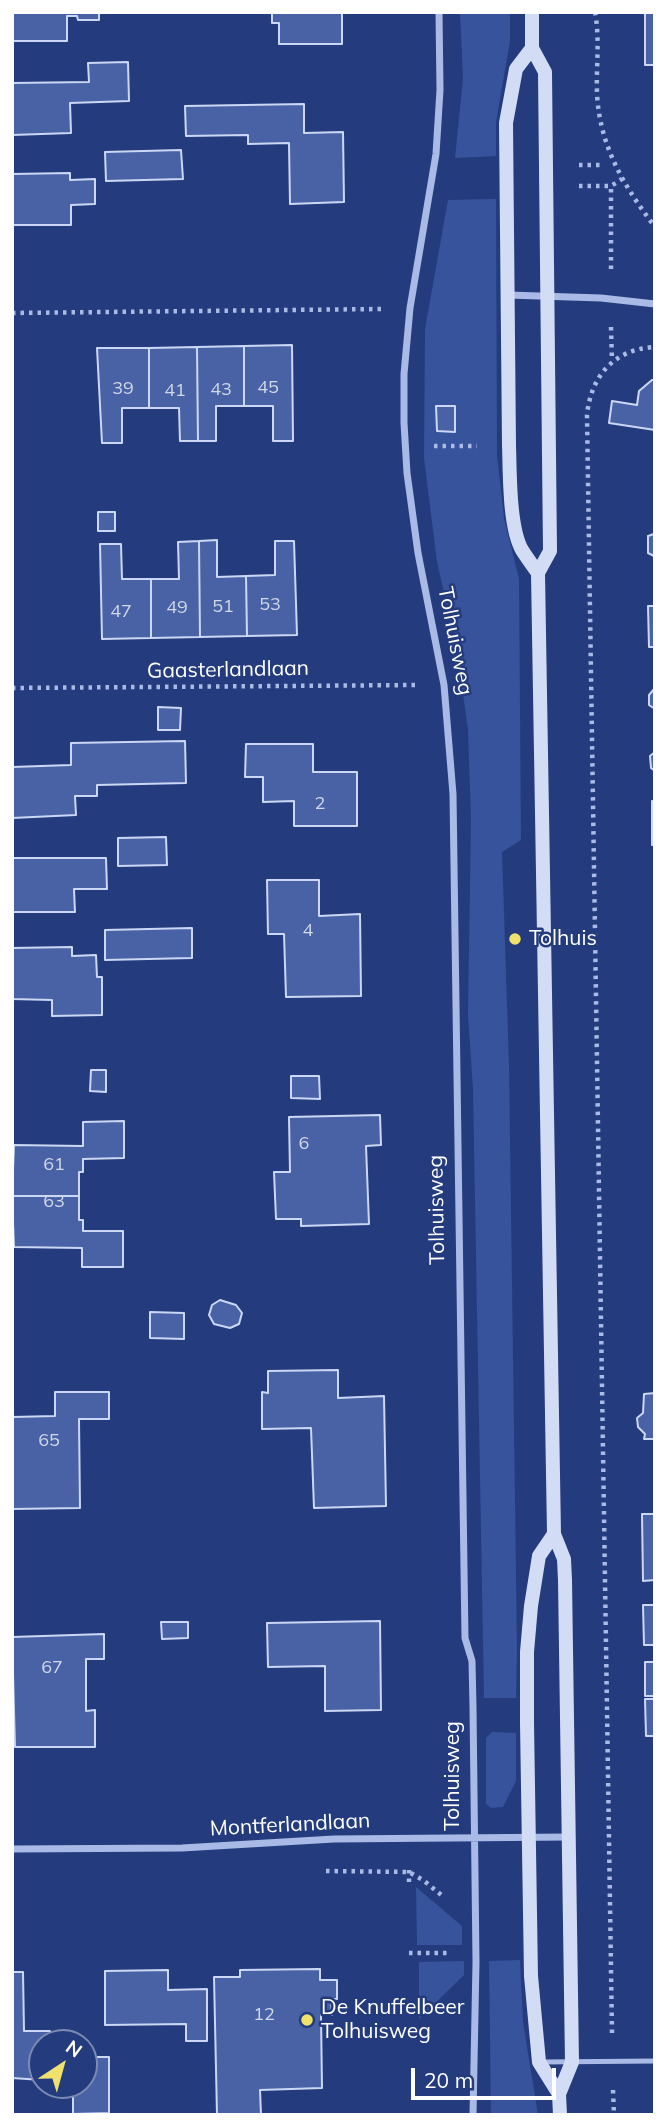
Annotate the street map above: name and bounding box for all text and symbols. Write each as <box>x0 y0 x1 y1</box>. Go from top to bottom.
house number: 45 <box>257 377 279 399</box>
house number: 39 <box>112 378 134 400</box>
house number: 43 <box>210 379 232 401</box>
house number: 41 <box>164 380 186 402</box>
street label: Tolhuisweg <box>432 585 478 697</box>
house number: 53 <box>259 594 281 616</box>
house number: 51 <box>212 596 234 618</box>
house number: 49 <box>166 597 188 619</box>
house number: 47 <box>110 601 132 623</box>
street label: Gaasterlandlaan <box>147 656 309 684</box>
house number: 2 <box>315 793 325 815</box>
house number: 4 <box>303 920 313 942</box>
place label: Tolhuis <box>529 926 597 952</box>
marker: Tolhuis <box>507 931 523 947</box>
house number: 6 <box>299 1133 309 1155</box>
house number: 61 <box>43 1154 65 1176</box>
street label: Tolhuisweg <box>423 1155 451 1265</box>
house number: 63 <box>43 1191 65 1213</box>
house number: 65 <box>38 1430 60 1452</box>
house number: 67 <box>41 1657 63 1679</box>
street label: Tolhuisweg <box>440 1721 466 1831</box>
street label: Montferlandlaan <box>209 1808 371 1842</box>
place label: De Knuffelbeer Tolhuisweg <box>321 1995 464 2045</box>
house number: 12 <box>253 2004 275 2026</box>
marker: De Knuffelbeer Tolhuisweg <box>299 2012 315 2028</box>
north arrow <box>28 2029 98 2099</box>
text: N <box>61 2035 87 2063</box>
scale bar <box>415 2054 560 2098</box>
text: 20 m <box>424 2067 473 2093</box>

